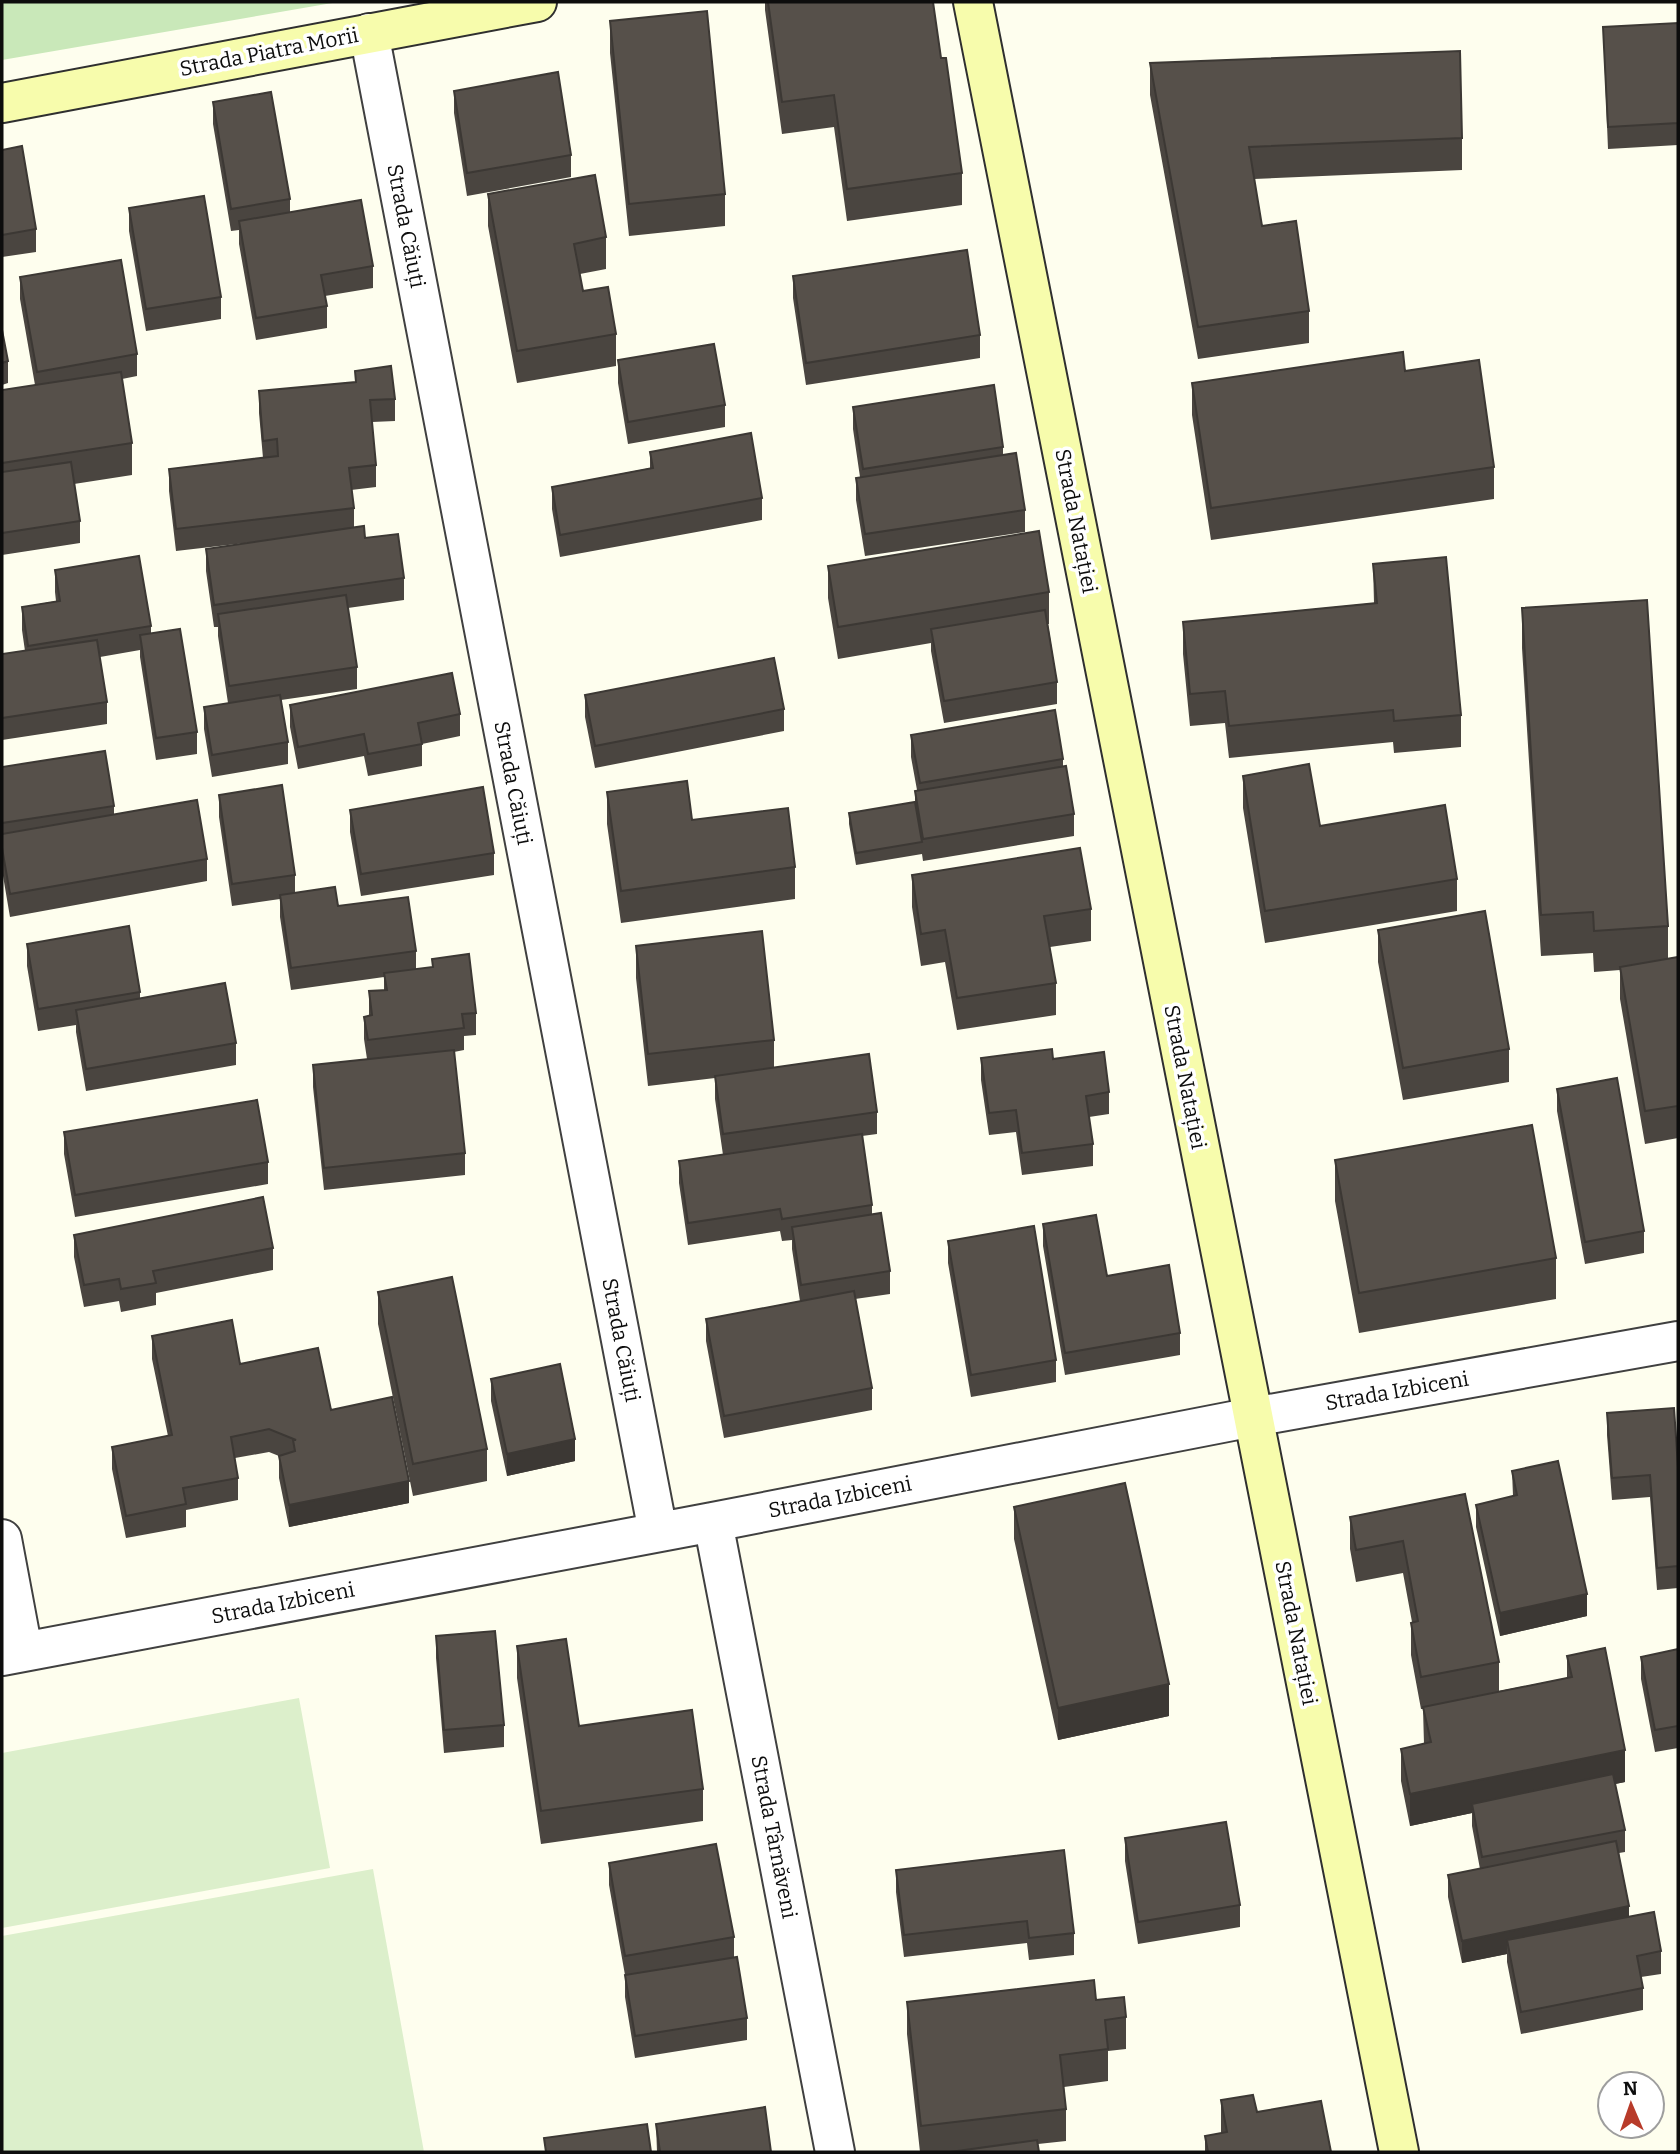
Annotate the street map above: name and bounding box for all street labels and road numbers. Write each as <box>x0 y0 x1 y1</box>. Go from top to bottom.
street label: Strada Piatra Morii <box>177 22 361 82</box>
street label: Strada Căiuți <box>381 162 431 290</box>
street label: Strada Natației <box>1049 447 1103 595</box>
street label: Strada Căiuți <box>488 719 538 847</box>
street label: Strada Natației <box>1158 1003 1212 1151</box>
street label: Strada Căiuți <box>596 1276 646 1404</box>
street label: Strada Izbiceni <box>1323 1366 1471 1416</box>
street label: Strada Izbiceni <box>766 1470 914 1524</box>
street label: Strada Natației <box>1269 1559 1323 1707</box>
street label: Strada Izbiceni <box>209 1576 357 1630</box>
street label: Strada Târnăveni <box>745 1753 803 1921</box>

